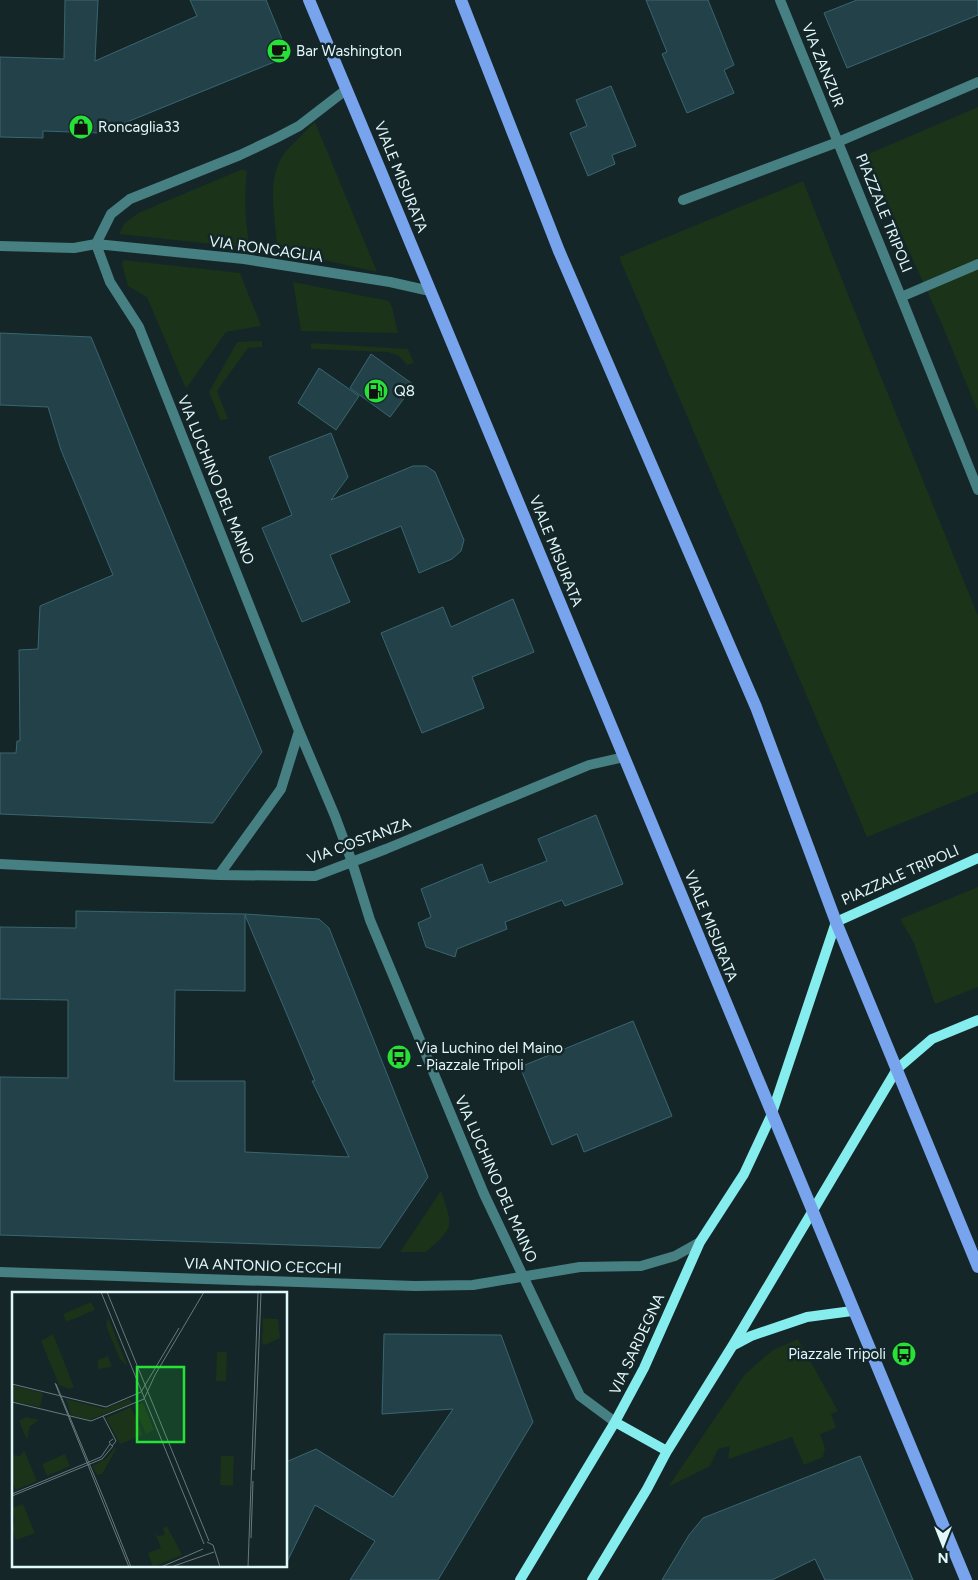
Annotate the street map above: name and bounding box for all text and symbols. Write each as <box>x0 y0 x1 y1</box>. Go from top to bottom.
street label: VIA ZANZUR <box>798 20 848 110</box>
cafe icon: Bar Washington <box>266 38 292 64</box>
place label: Bar Washington <box>296 42 402 60</box>
shop icon: Roncaglia33 <box>68 114 94 140</box>
place label: Roncaglia33 <box>98 118 180 136</box>
street label: VIALE MISURATA <box>370 119 432 235</box>
street label: PIAZZALE TRIPOLI <box>852 151 916 275</box>
street label: VIA RONCAGLIA <box>208 232 324 266</box>
fuel station icon: Q8 <box>363 378 389 404</box>
place label: Q8 <box>394 382 415 400</box>
street label: VIA LUCHINO DEL MAINO <box>174 393 258 567</box>
street label: VIALE MISURATA <box>525 493 587 609</box>
street label: VIA COSTANZA <box>305 814 413 868</box>
street label: PIAZZALE TRIPOLI <box>839 841 961 909</box>
street label: VIALE MISURATA <box>680 868 742 984</box>
place label: Via Luchino del Maino - Piazzale Tripoli <box>416 1039 563 1074</box>
bus stop icon: Via Luchino del Maino - Piazzale Tripoli <box>386 1044 412 1070</box>
street label: VIA LUCHINO DEL MAINO <box>451 1093 541 1265</box>
street label: VIA ANTONIO CECCHI <box>184 1254 342 1278</box>
street label: VIA SARDEGNA <box>606 1291 668 1397</box>
inset map <box>12 1292 288 1568</box>
bus stop icon: Piazzale Tripoli <box>891 1341 917 1367</box>
place label: Piazzale Tripoli <box>788 1345 886 1363</box>
north arrow <box>918 1520 968 1570</box>
text: N <box>938 1549 948 1566</box>

